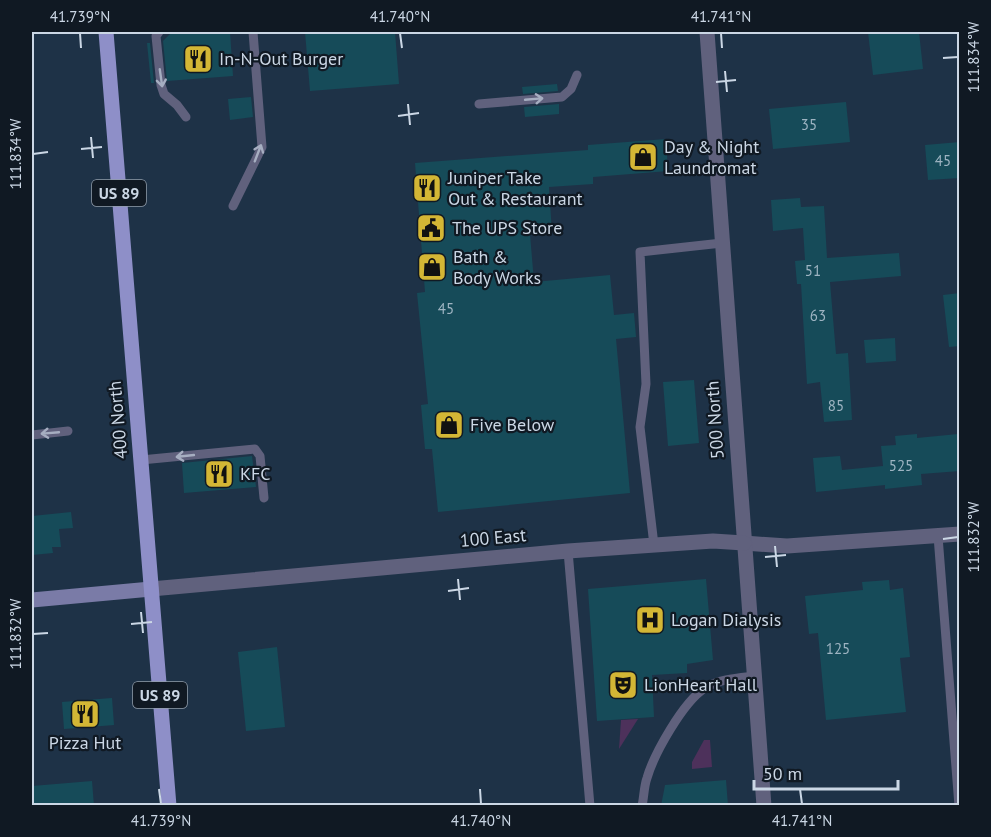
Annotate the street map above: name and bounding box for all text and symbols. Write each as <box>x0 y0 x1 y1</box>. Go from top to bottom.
text: 41.739°N <box>50 7 110 26</box>
text: 41.740°N <box>370 7 430 26</box>
text: 41.741°N <box>691 7 751 26</box>
text: 111.834°W <box>964 21 983 93</box>
restaurant icon: In-N-Out Burger <box>182 43 214 75</box>
place label: In-N-Out Burger <box>219 47 343 70</box>
one-way arrow <box>155 68 166 88</box>
one-way arrow <box>524 93 544 104</box>
house number: 35 <box>801 115 817 134</box>
text: 111.834°W <box>6 118 25 190</box>
place label: Day & Night Laundromat <box>664 135 759 179</box>
shop icon: Day & Night Laundromat <box>627 141 659 173</box>
one-way arrow <box>254 145 265 163</box>
house number: 45 <box>935 151 951 170</box>
place label: Juniper Take Out & Restaurant <box>447 166 583 210</box>
restaurant icon: Juniper Take Out & Restaurant <box>411 172 443 204</box>
road number: US 89 <box>92 180 146 206</box>
public building icon: The UPS Store <box>415 212 447 244</box>
place label: The UPS Store <box>452 216 562 239</box>
place label: Bath & Body Works <box>453 245 541 289</box>
shop icon: Bath & Body Works <box>416 251 448 283</box>
house number: 51 <box>805 261 821 280</box>
house number: 45 <box>438 299 454 318</box>
house number: 63 <box>810 306 826 325</box>
street label: 400 North <box>103 380 132 460</box>
street label: 500 North <box>700 380 729 460</box>
house number: 85 <box>828 396 844 415</box>
shop icon: Five Below <box>433 409 465 441</box>
place label: Five Below <box>470 413 555 436</box>
one-way arrow <box>40 428 60 439</box>
one-way arrow <box>176 451 195 462</box>
house number: 525 <box>889 456 913 475</box>
restaurant icon: KFC <box>203 458 235 490</box>
place label: KFC <box>240 462 271 485</box>
text: 111.832°W <box>964 501 983 573</box>
street label: 100 East <box>459 523 527 552</box>
text: 111.832°W <box>6 598 25 670</box>
hospital icon: Logan Dialysis <box>634 604 666 636</box>
place label: Logan Dialysis <box>671 608 781 631</box>
house number: 125 <box>826 639 850 658</box>
theatre icon: LionHeart Hall <box>607 669 639 701</box>
place label: LionHeart Hall <box>644 673 758 696</box>
road number: US 89 <box>133 682 187 708</box>
restaurant icon: Pizza Hut <box>69 698 101 730</box>
place label: Pizza Hut <box>49 731 121 754</box>
scale bar <box>754 753 898 791</box>
text: 50 m <box>763 762 802 785</box>
text: 41.739°N <box>131 811 191 830</box>
text: 41.740°N <box>451 811 511 830</box>
text: 41.741°N <box>772 811 832 830</box>

